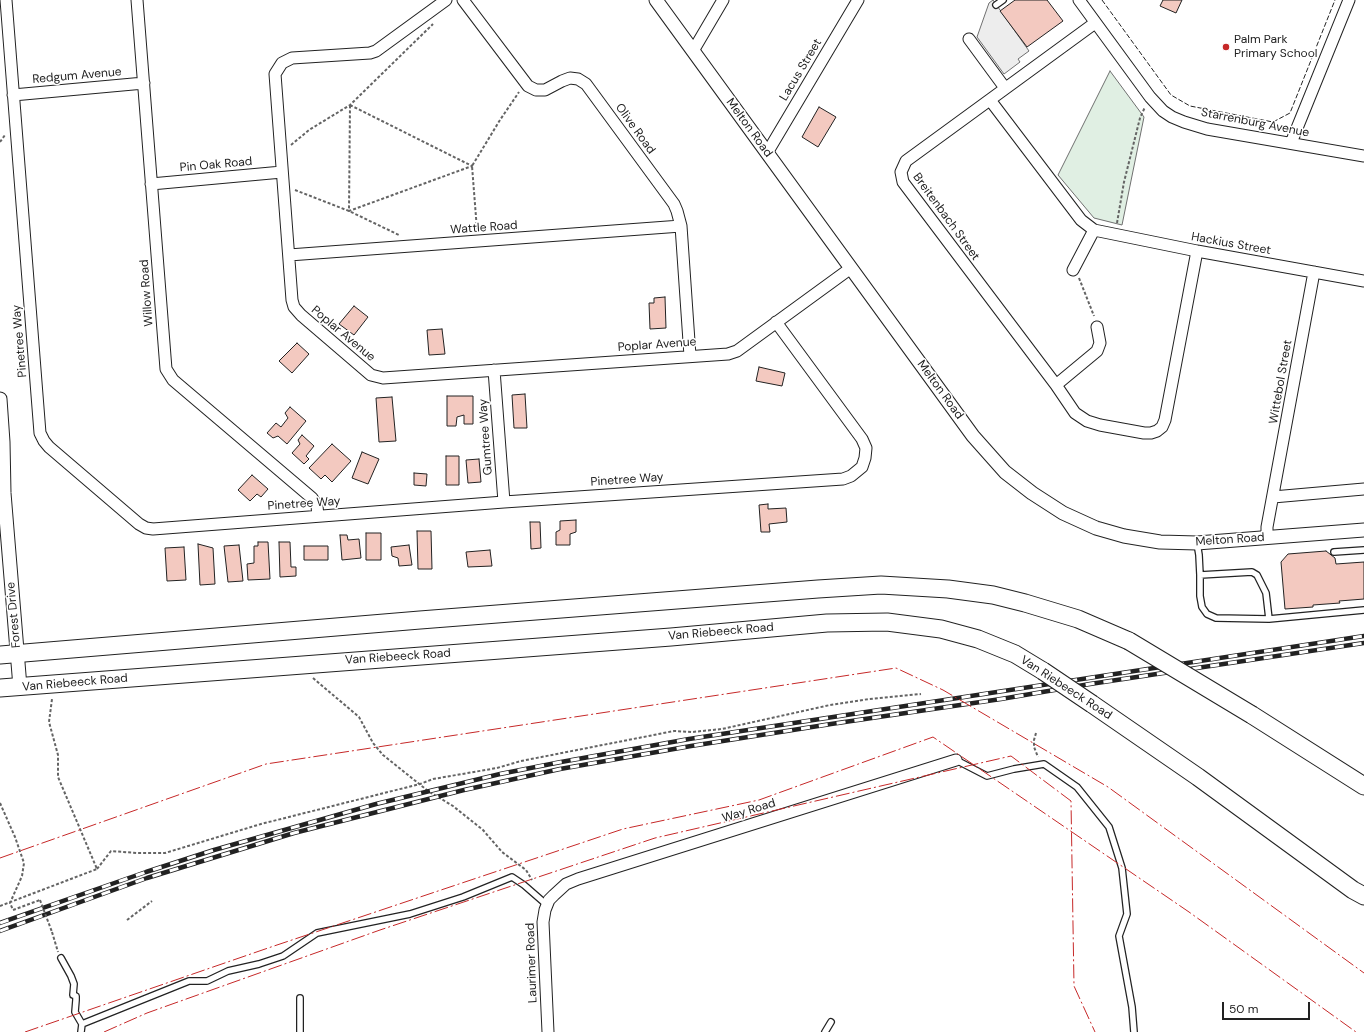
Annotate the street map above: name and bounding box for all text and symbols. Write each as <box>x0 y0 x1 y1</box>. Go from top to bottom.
place label: Palm Park Primary School <box>1234 33 1317 61</box>
street label: Lacus Street <box>777 36 825 104</box>
marker: Palm Park Primary School <box>1221 42 1231 52</box>
street label: Redgum Avenue <box>32 65 122 87</box>
street label: Melton Road <box>723 96 775 160</box>
street label: Olive Road <box>612 101 658 157</box>
street label: Starrenburg Avenue <box>1200 105 1310 141</box>
street label: Pin Oak Road <box>179 155 253 175</box>
street label: Breitenbach Street <box>909 171 983 263</box>
street label: Wattle Road <box>450 218 518 238</box>
street label: Hackius Street <box>1190 230 1272 258</box>
street label: Willow Road <box>137 259 157 327</box>
street label: Poplar Avenue <box>308 303 378 365</box>
street label: Pinetree Way <box>10 304 30 378</box>
street label: Poplar Avenue <box>617 335 697 355</box>
street label: Wittebol Street <box>1267 339 1295 425</box>
street label: Melton Road <box>914 358 966 422</box>
street label: Gumtree Way <box>476 398 496 476</box>
street label: Pinetree Way <box>590 470 664 490</box>
street label: Pinetree Way <box>267 494 341 514</box>
street label: Melton Road <box>1195 530 1265 550</box>
street label: Forest Drive <box>4 581 24 649</box>
street label: Van Riebeeck Road <box>668 620 774 644</box>
street label: Van Riebeeck Road <box>345 646 451 668</box>
street label: Van Riebeeck Road <box>1018 653 1114 723</box>
street label: Van Riebeeck Road <box>22 671 128 695</box>
street label: Way Road <box>721 796 777 826</box>
street label: Laurimer Road <box>523 923 541 1003</box>
scale bar <box>1224 994 1312 1020</box>
text: 50 m <box>1229 1001 1258 1017</box>

